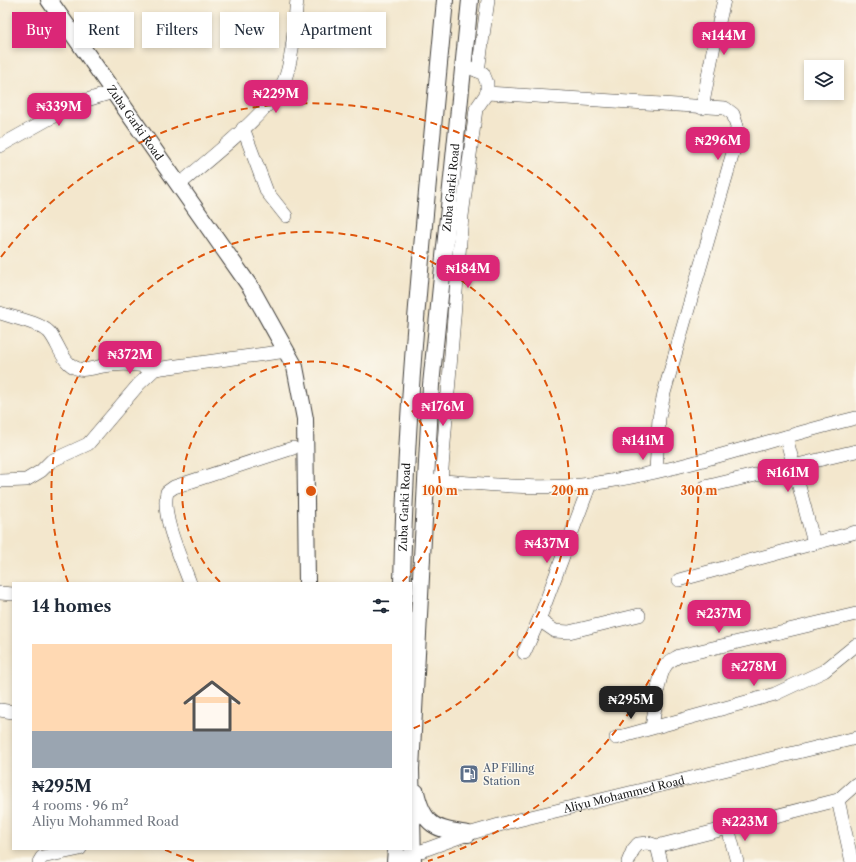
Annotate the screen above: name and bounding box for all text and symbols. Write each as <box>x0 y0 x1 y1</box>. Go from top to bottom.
chip: Buy <box>12 12 66 48</box>
chip: Rent <box>74 12 134 48</box>
chip: Filters <box>142 12 212 48</box>
chip: New <box>220 12 279 48</box>
chip: Apartment <box>287 12 386 48</box>
pin: ₦144M <box>696 22 752 56</box>
text: ₦144M <box>702 27 746 43</box>
map controls <box>804 60 844 100</box>
button: layers <box>804 60 844 100</box>
pin: ₦229M <box>248 80 304 114</box>
street label: Zuba Garki Road <box>104 83 166 163</box>
text: ₦229M <box>253 85 299 101</box>
pin: ₦339M <box>31 93 87 127</box>
text: ₦339M <box>36 98 82 114</box>
pin: ₦296M <box>690 127 746 161</box>
text: ₦296M <box>695 132 741 148</box>
street label: Zuba Garki Road <box>440 142 462 232</box>
pin: ₦184M <box>440 255 496 289</box>
text: ₦184M <box>446 260 490 276</box>
pin: ₦372M <box>102 341 158 375</box>
text: ₦372M <box>108 346 153 362</box>
pin: ₦176M <box>415 393 471 427</box>
text: ₦176M <box>421 398 465 414</box>
pin: ₦141M <box>615 427 671 461</box>
text: ₦141M <box>622 432 664 448</box>
pin: ₦161M <box>760 459 816 493</box>
street label: Zuba Garki Road <box>396 462 413 552</box>
text: ₦161M <box>767 464 809 480</box>
text: 100 m <box>422 483 458 498</box>
text: 200 m <box>551 483 589 498</box>
text: 300 m <box>680 483 718 498</box>
centre of rings <box>304 484 318 498</box>
pin: ₦437M <box>519 530 575 564</box>
text: ₦437M <box>524 535 570 551</box>
icon: filters <box>370 595 392 617</box>
text: 14 homes <box>32 596 111 616</box>
pin: ₦237M <box>691 600 747 634</box>
text: ₦237M <box>697 605 742 621</box>
pin: ₦278M <box>726 653 782 687</box>
text: ₦278M <box>731 658 777 674</box>
icon: home <box>176 670 248 742</box>
pin: ₦295M <box>603 686 659 720</box>
text: ₦295M <box>608 691 654 707</box>
place label: AP Filling Station <box>482 761 534 788</box>
fuel station icon: AP Filling Station <box>458 763 480 785</box>
street label: Aliyu Mohammed Road <box>561 773 686 816</box>
text: ₦295M <box>32 776 92 796</box>
text: 4 rooms · 96 m² <box>32 797 129 813</box>
pin: ₦223M <box>717 808 773 842</box>
text: Aliyu Mohammed Road <box>32 813 179 829</box>
text: ₦223M <box>722 813 768 829</box>

